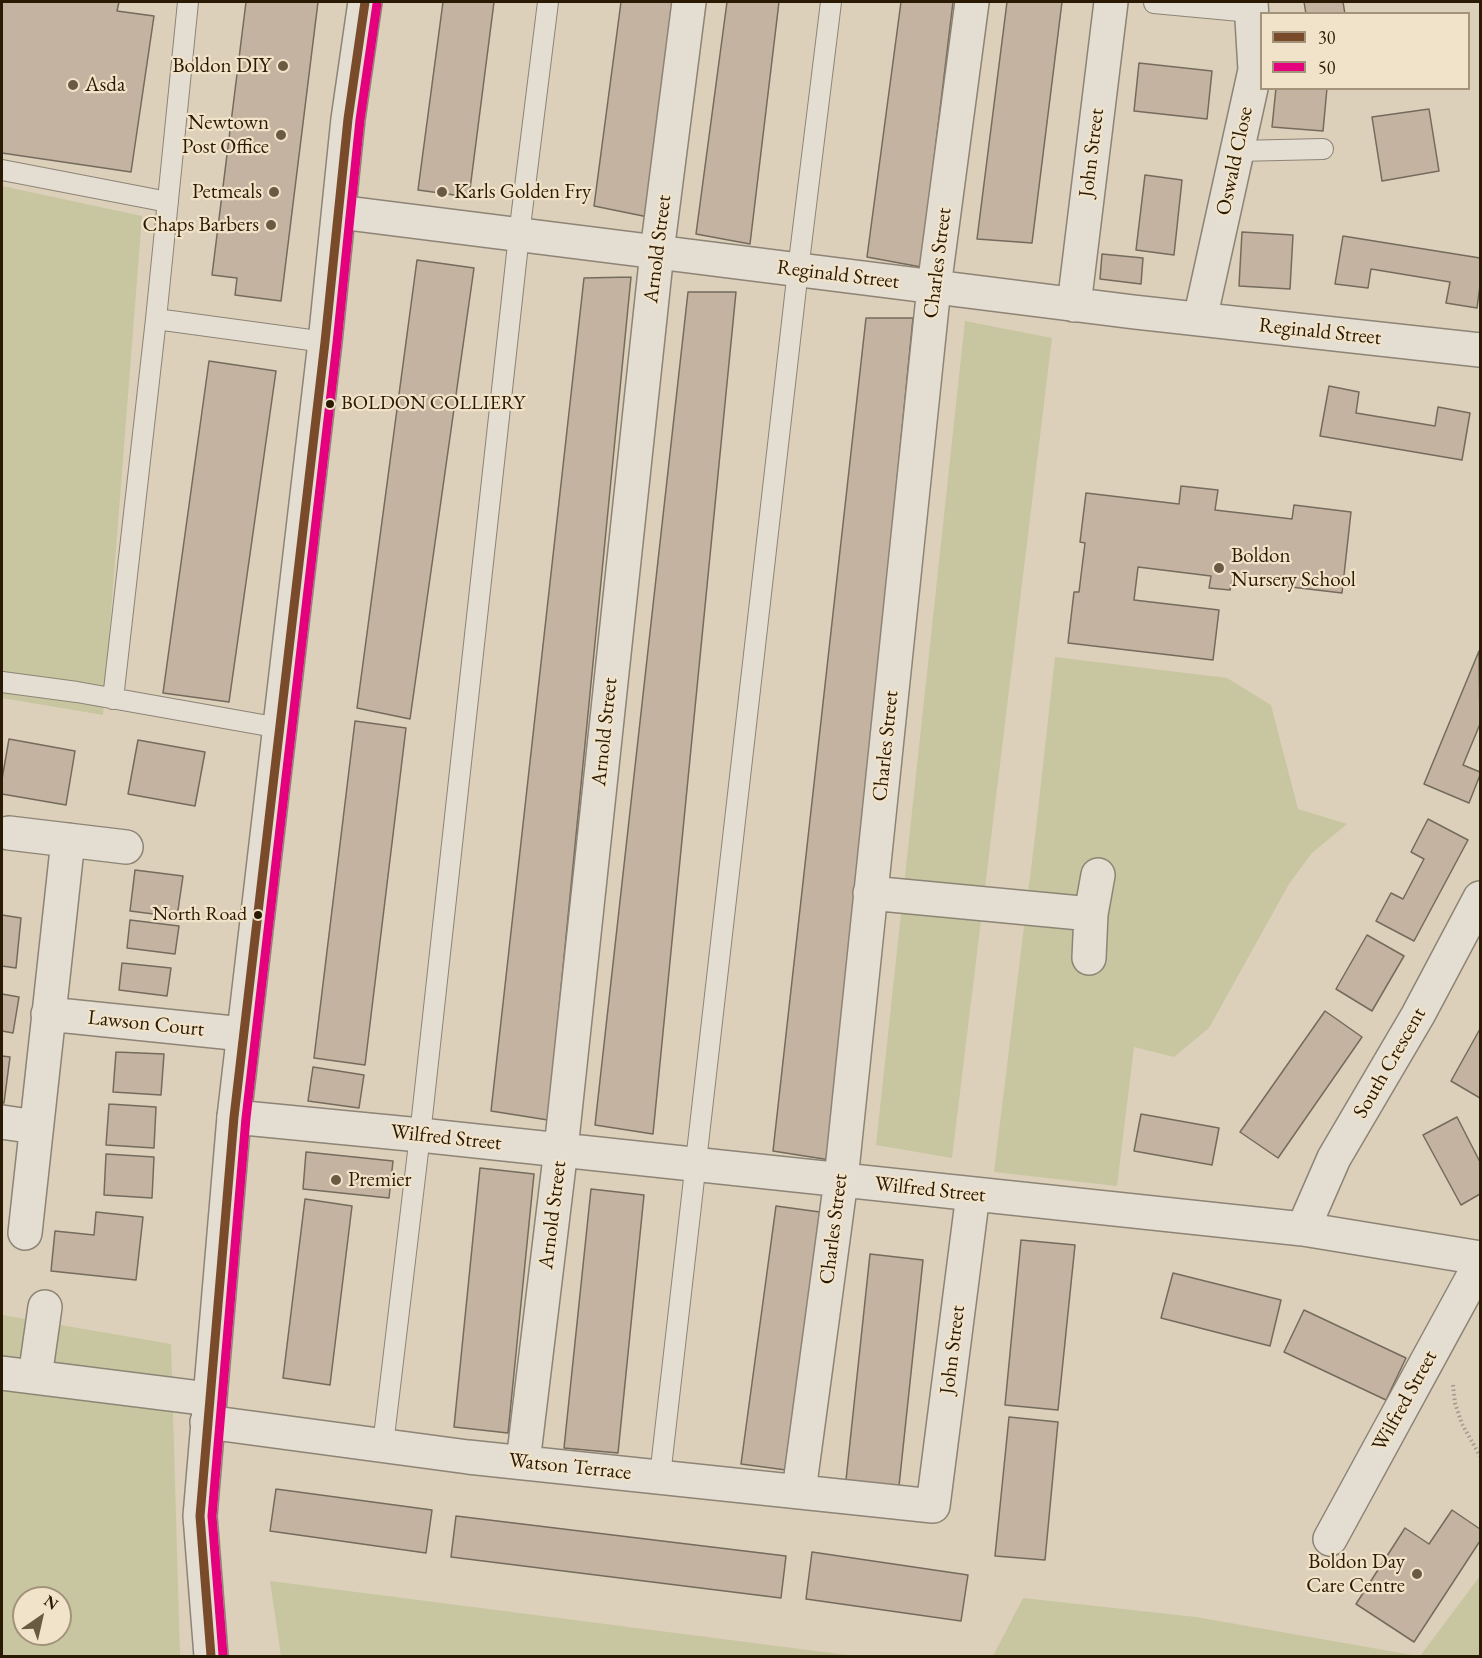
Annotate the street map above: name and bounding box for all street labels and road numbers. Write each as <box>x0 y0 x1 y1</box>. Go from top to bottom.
street label: Oswald Close <box>1211 104 1259 218</box>
street label: John Street <box>1074 107 1110 199</box>
street label: Arnold Street <box>639 194 677 304</box>
street label: Charles Street <box>919 206 957 320</box>
street label: Reginald Street <box>775 255 901 295</box>
street label: Reginald Street <box>1258 313 1382 351</box>
street label: Arnold Street <box>587 677 623 787</box>
street label: Charles Street <box>868 689 904 803</box>
street label: South Crescent <box>1348 1003 1432 1123</box>
street label: Lawson Court <box>86 1005 206 1043</box>
street label: Wilfred Street <box>389 1120 503 1156</box>
street label: Arnold Street <box>534 1160 572 1270</box>
street label: Charles Street <box>815 1172 853 1286</box>
street label: Wilfred Street <box>873 1172 987 1208</box>
street label: John Street <box>935 1304 971 1396</box>
street label: Wilfred Street <box>1367 1346 1443 1456</box>
street label: Watson Terrace <box>507 1448 633 1486</box>

